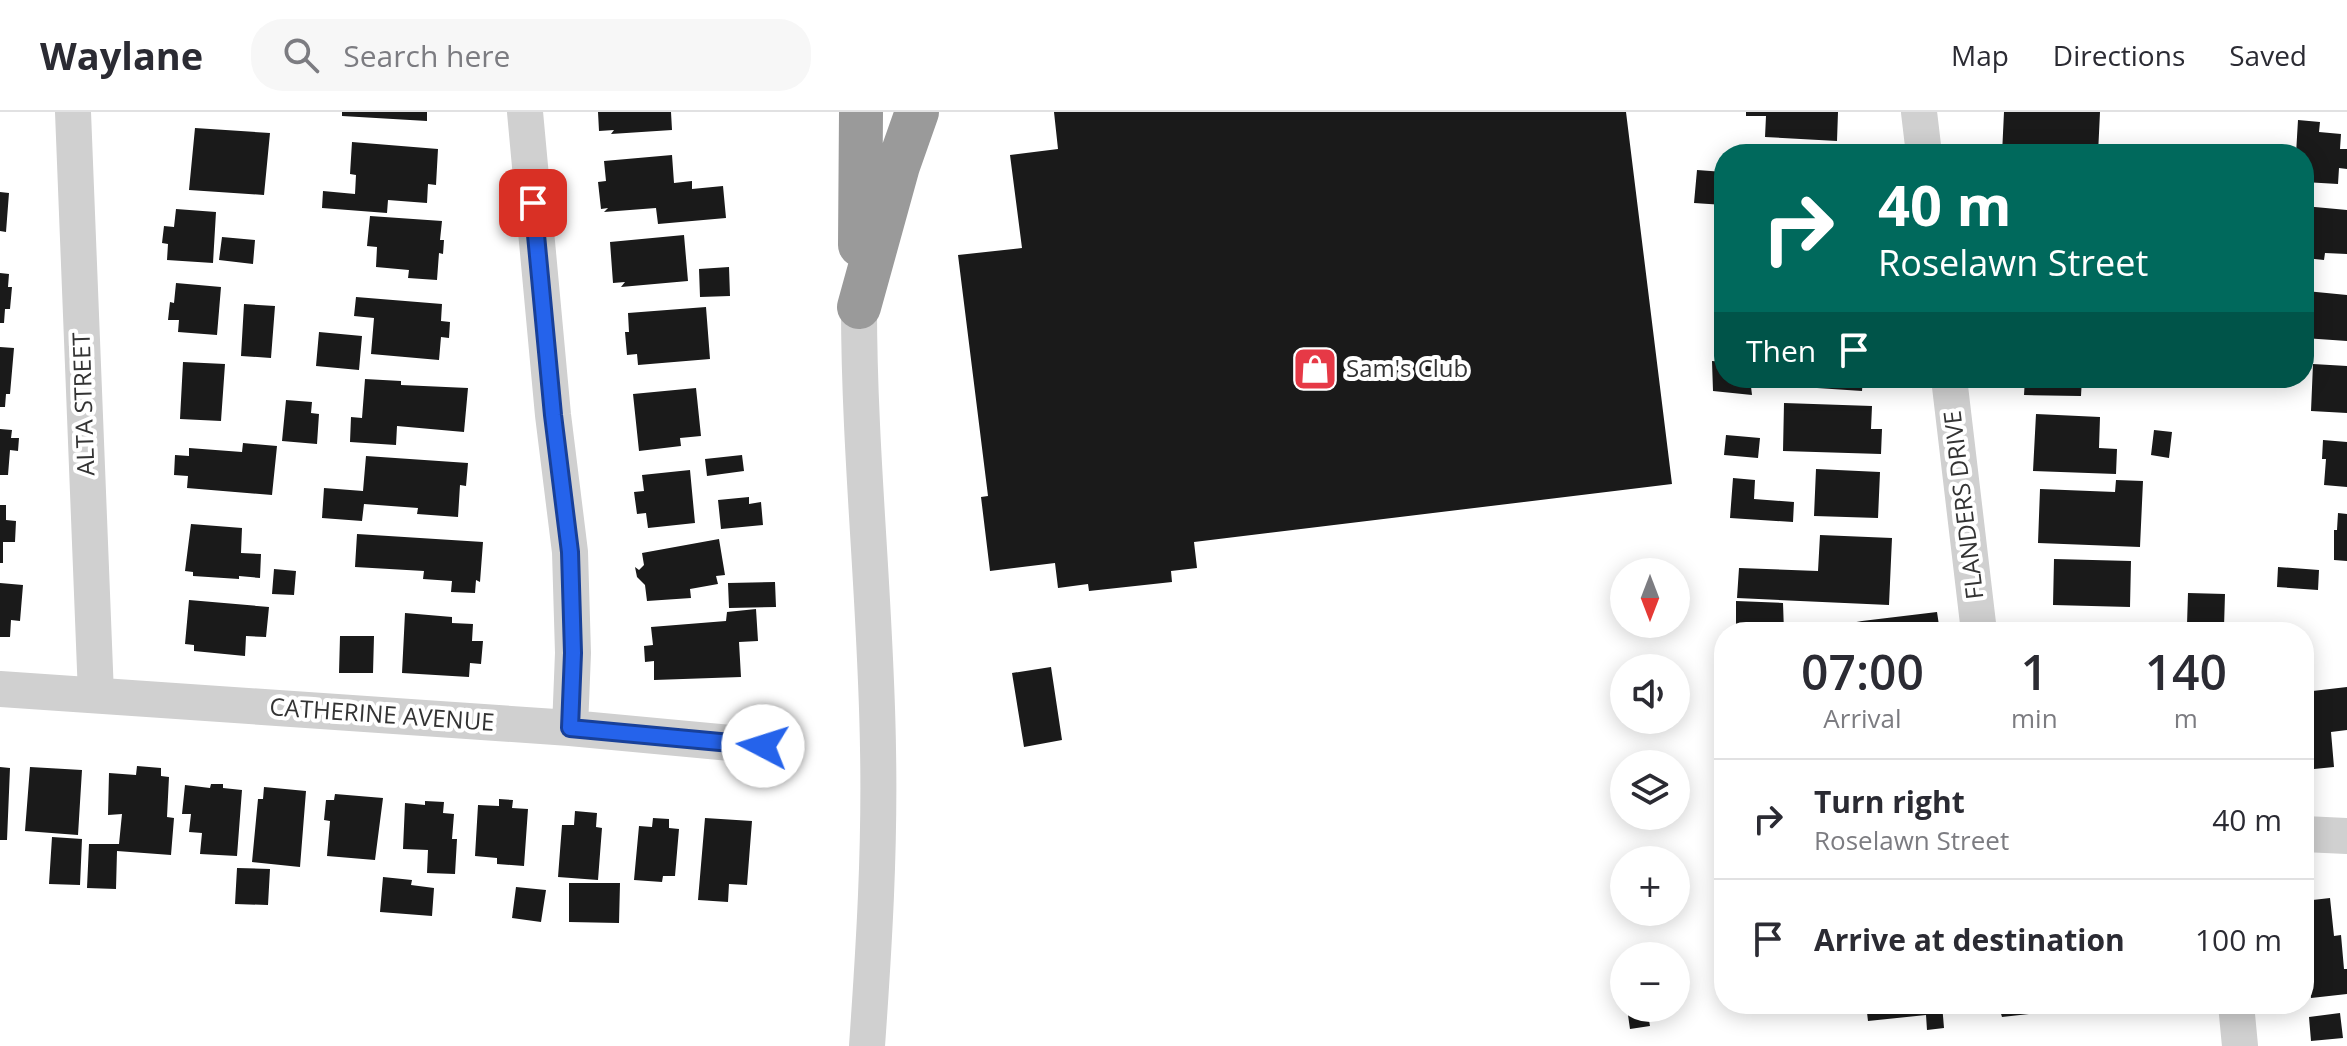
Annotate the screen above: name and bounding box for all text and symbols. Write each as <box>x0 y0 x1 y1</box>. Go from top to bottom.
search box <box>251 19 811 91</box>
text: Waylane <box>40 29 203 81</box>
icon: search <box>279 33 323 77</box>
text: Search here <box>343 35 510 76</box>
text: Map <box>1951 36 2009 74</box>
text: Directions <box>2053 36 2185 74</box>
text: Saved <box>2229 36 2307 74</box>
text: 40 m <box>1878 166 2012 242</box>
pin <box>499 169 567 237</box>
icon: right <box>1746 176 1850 280</box>
icon: arrive <box>511 181 555 225</box>
text: Roselawn Street <box>1878 238 2148 287</box>
icon: arrive <box>1832 328 1876 372</box>
text: Then <box>1746 330 1816 371</box>
street label: ALTA STREET <box>64 332 101 476</box>
shop icon: Sam's Club <box>1291 345 1339 393</box>
place label: Sam's Club <box>1346 351 1468 384</box>
street label: FLANDERS DRIVE <box>1935 409 1990 601</box>
north arrow <box>1610 558 1690 638</box>
map controls <box>1610 558 1690 1022</box>
text: 07:00 <box>1801 639 1924 704</box>
text: 1 <box>2021 639 2048 704</box>
text: 140 <box>2145 639 2227 704</box>
button: sound <box>1610 654 1690 734</box>
street label: CATHERINE AVENUE <box>269 689 496 738</box>
text: Arrival <box>1823 700 1902 736</box>
text: min <box>2011 700 2058 736</box>
text: m <box>2174 700 2198 736</box>
position arrow <box>721 704 805 788</box>
button: layers <box>1610 750 1690 830</box>
text: Turn right <box>1814 781 1965 822</box>
icon: right <box>1746 797 1790 841</box>
text: 40 m <box>2212 799 2282 840</box>
text: Roselawn Street <box>1814 822 2009 858</box>
button: + <box>1610 846 1690 926</box>
icon: arrive <box>1746 917 1790 961</box>
text: Arrive at destination <box>1814 919 2125 960</box>
text: 100 m <box>2195 919 2282 960</box>
button: − <box>1610 942 1690 1022</box>

